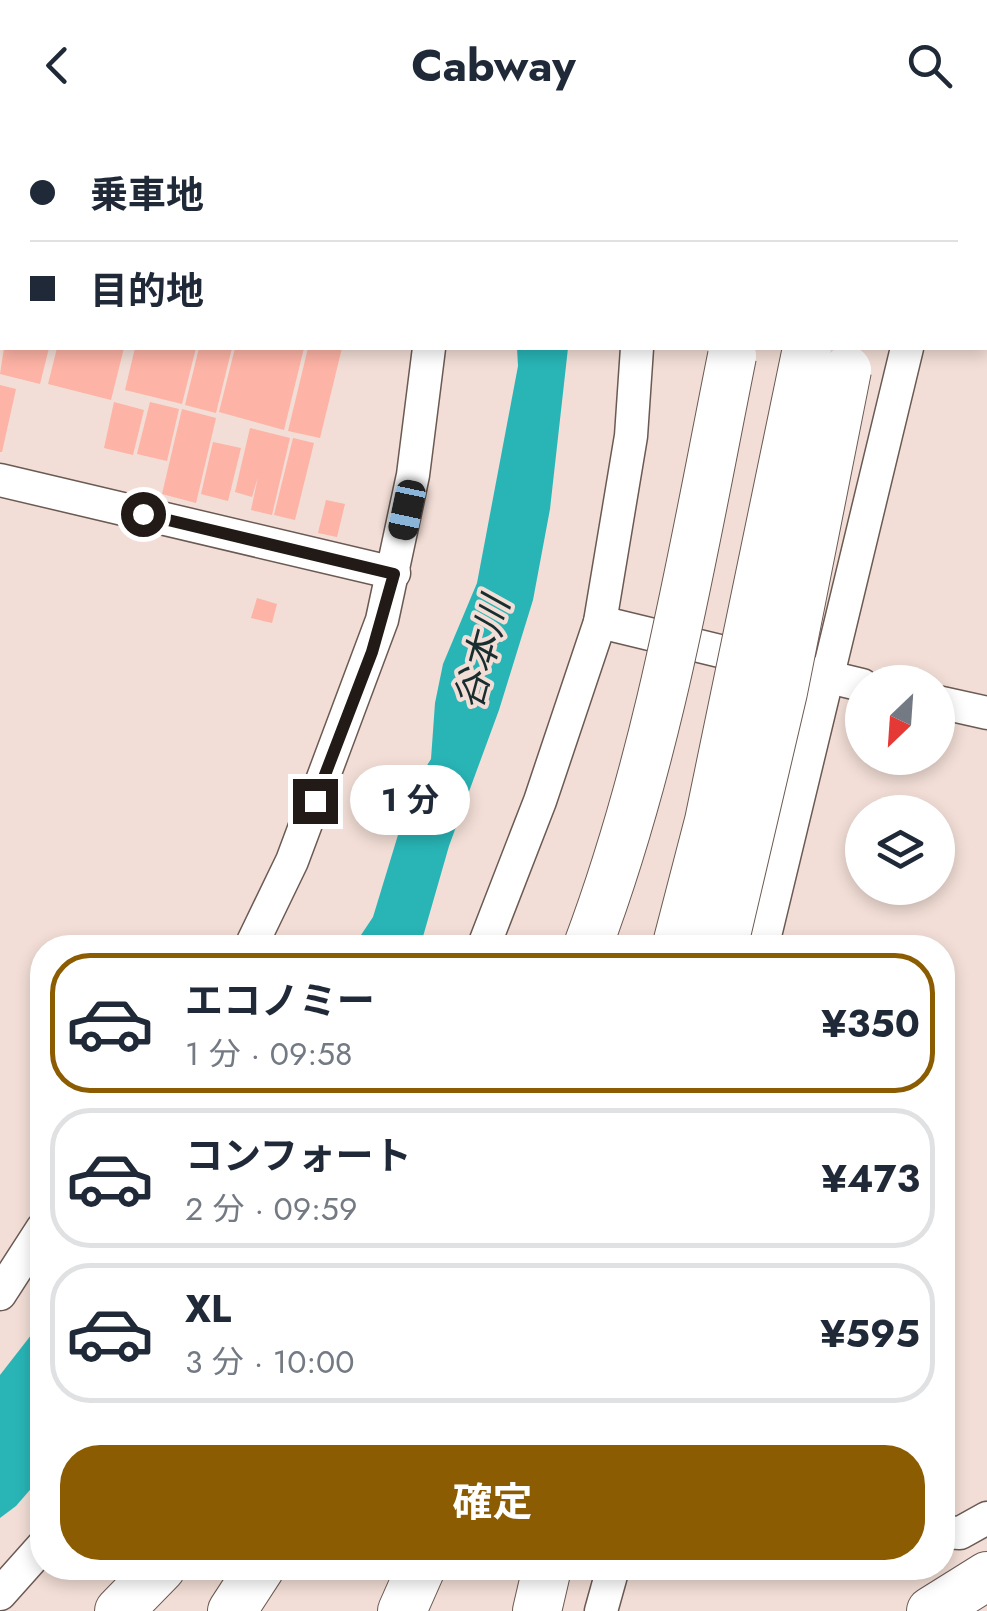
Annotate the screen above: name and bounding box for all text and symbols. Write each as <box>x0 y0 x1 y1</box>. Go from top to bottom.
text: Cabway <box>411 33 576 98</box>
icon: back <box>30 38 85 93</box>
icon: search <box>902 38 957 93</box>
text: 乗車地 <box>90 167 204 222</box>
text: 目的地 <box>90 263 204 318</box>
car <box>386 478 428 542</box>
route start <box>121 492 166 537</box>
water label: 谷本川 <box>440 587 524 715</box>
north arrow <box>845 665 955 775</box>
map controls <box>845 665 955 905</box>
callout: 1 分 <box>350 766 470 836</box>
text: 1 分 <box>381 777 439 823</box>
route end <box>293 779 338 824</box>
button: layers <box>845 795 955 905</box>
text: エコノミー <box>185 973 375 1028</box>
icon: car <box>65 978 155 1068</box>
text: ¥350 <box>821 996 920 1051</box>
text: 1 分 · 09:58 <box>185 1031 353 1077</box>
text: コンフォート <box>185 1128 412 1183</box>
icon: car <box>65 1133 155 1223</box>
text: ¥473 <box>822 1151 920 1206</box>
text: 2 分 · 09:59 <box>185 1186 357 1232</box>
text: XL <box>185 1281 231 1336</box>
icon: car <box>65 1288 155 1378</box>
text: ¥595 <box>820 1306 920 1361</box>
text: 3 分 · 10:00 <box>185 1339 354 1385</box>
button: 確定 <box>60 1445 925 1560</box>

